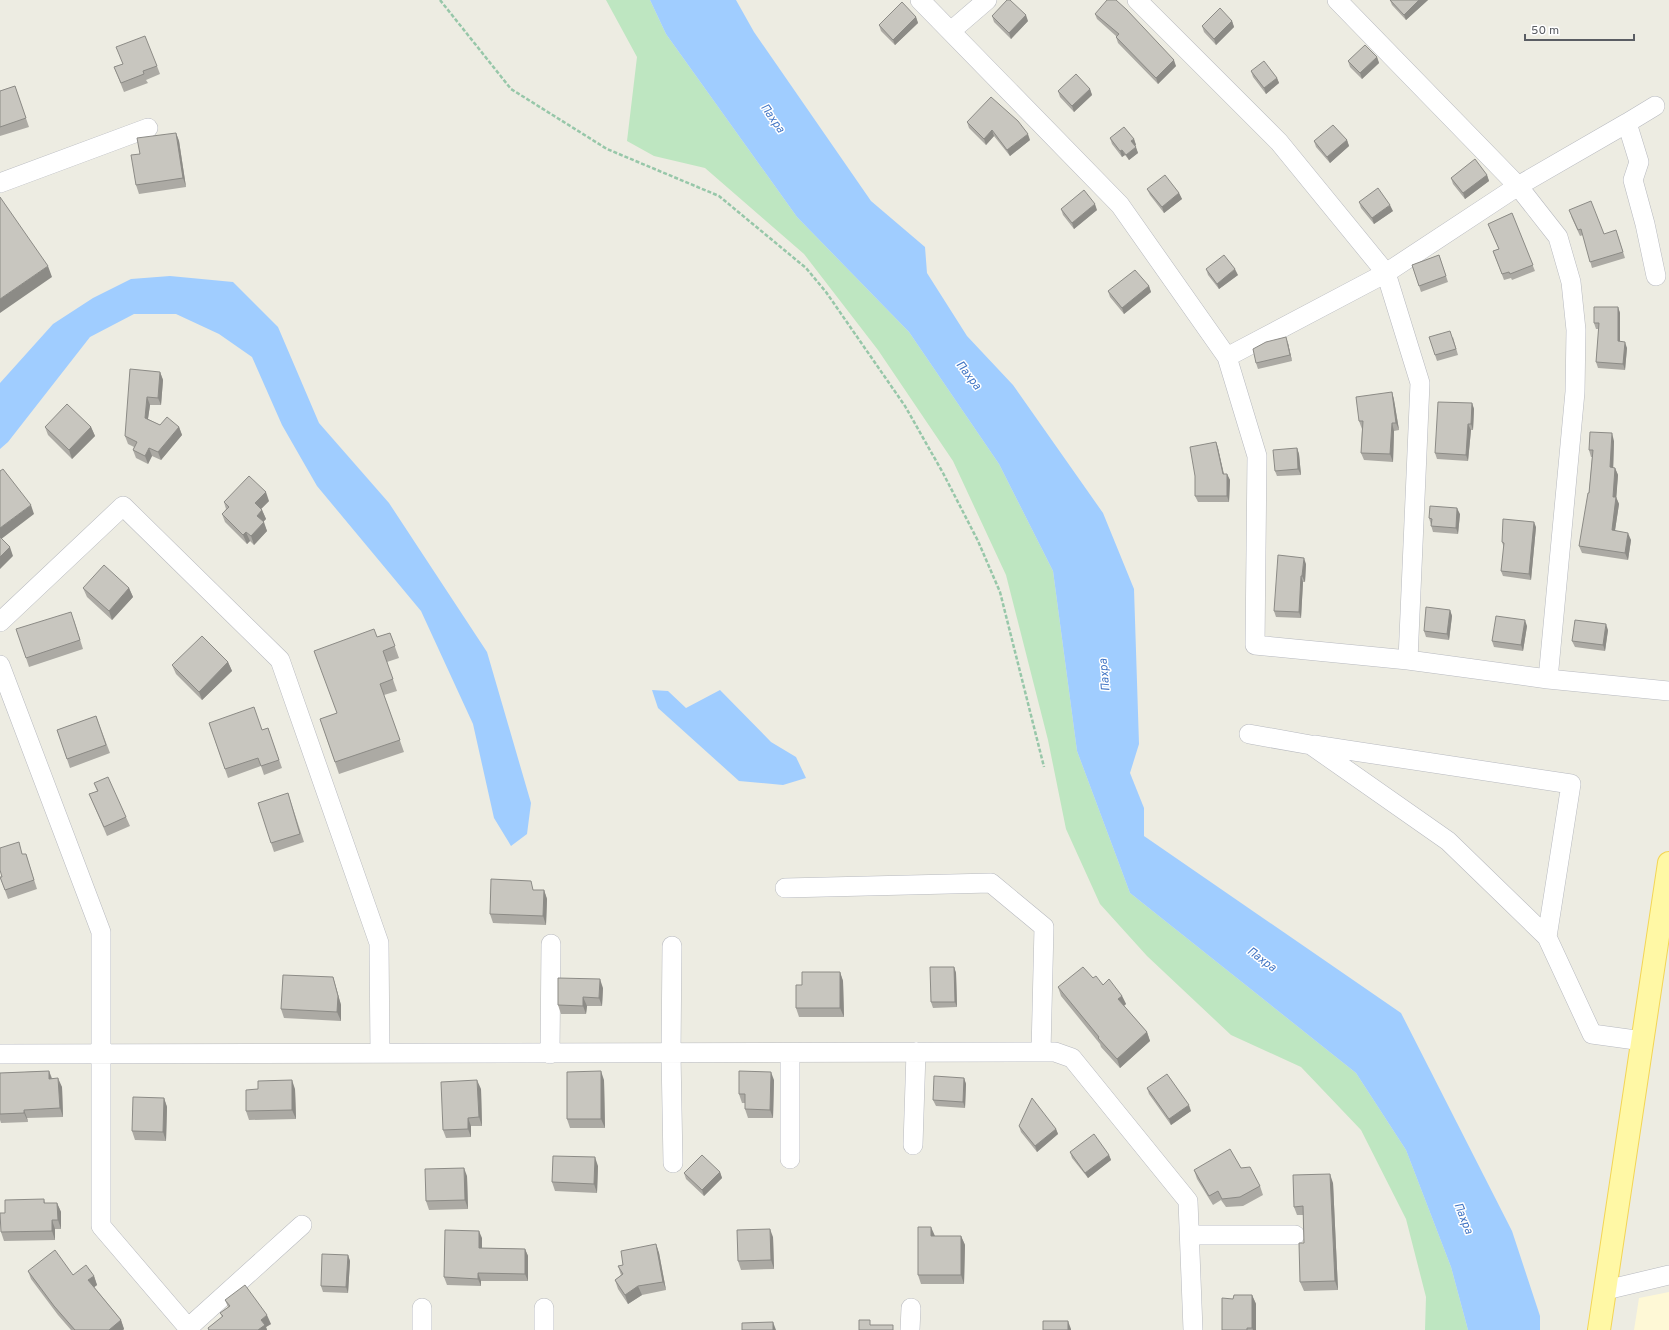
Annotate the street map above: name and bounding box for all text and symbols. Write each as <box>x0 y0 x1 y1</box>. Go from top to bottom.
scale bar <box>1525 16 1634 42</box>
text: 50 m <box>1531 23 1559 39</box>
water label: Пахра <box>756 101 789 137</box>
water label: Пахра <box>952 358 985 394</box>
water label: Пахра <box>1096 657 1114 692</box>
water label: Пахра <box>1244 944 1280 976</box>
water label: Пахра <box>1450 1200 1477 1237</box>

